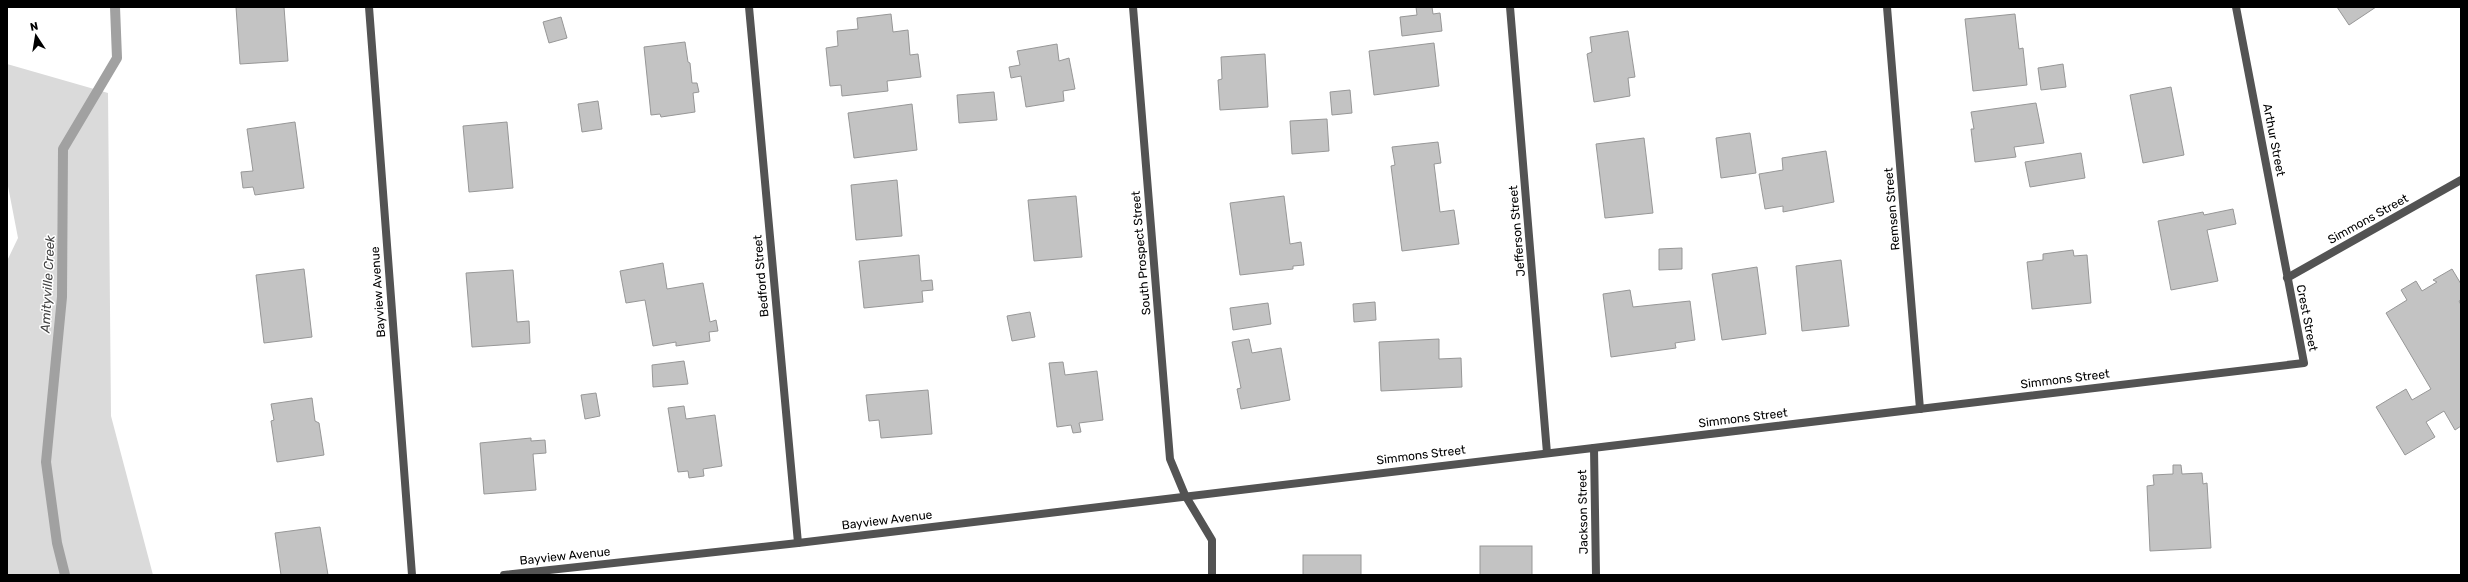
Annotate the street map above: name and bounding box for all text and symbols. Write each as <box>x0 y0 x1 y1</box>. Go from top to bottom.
north arrow <box>16 16 56 56</box>
text: N <box>29 20 39 34</box>
street label: Arthur Street <box>2260 102 2288 178</box>
street label: Remsen Street <box>1881 167 1903 251</box>
street label: Jefferson Street <box>1506 184 1528 277</box>
street label: South Prospect Street <box>1129 190 1153 316</box>
street label: Simmons Street <box>2325 191 2411 247</box>
street label: Bedford Street <box>750 234 772 318</box>
water label: Amityville Creek <box>37 235 58 334</box>
street label: Bayview Avenue <box>368 246 388 338</box>
street label: Crest Street <box>2294 283 2320 353</box>
street label: Simmons Street <box>2020 367 2111 391</box>
street label: Simmons Street <box>1698 406 1789 430</box>
street label: Simmons Street <box>1376 443 1467 467</box>
street label: Jackson Street <box>1575 469 1591 555</box>
street label: Bayview Avenue <box>841 507 933 533</box>
street label: Bayview Avenue <box>519 544 611 568</box>

